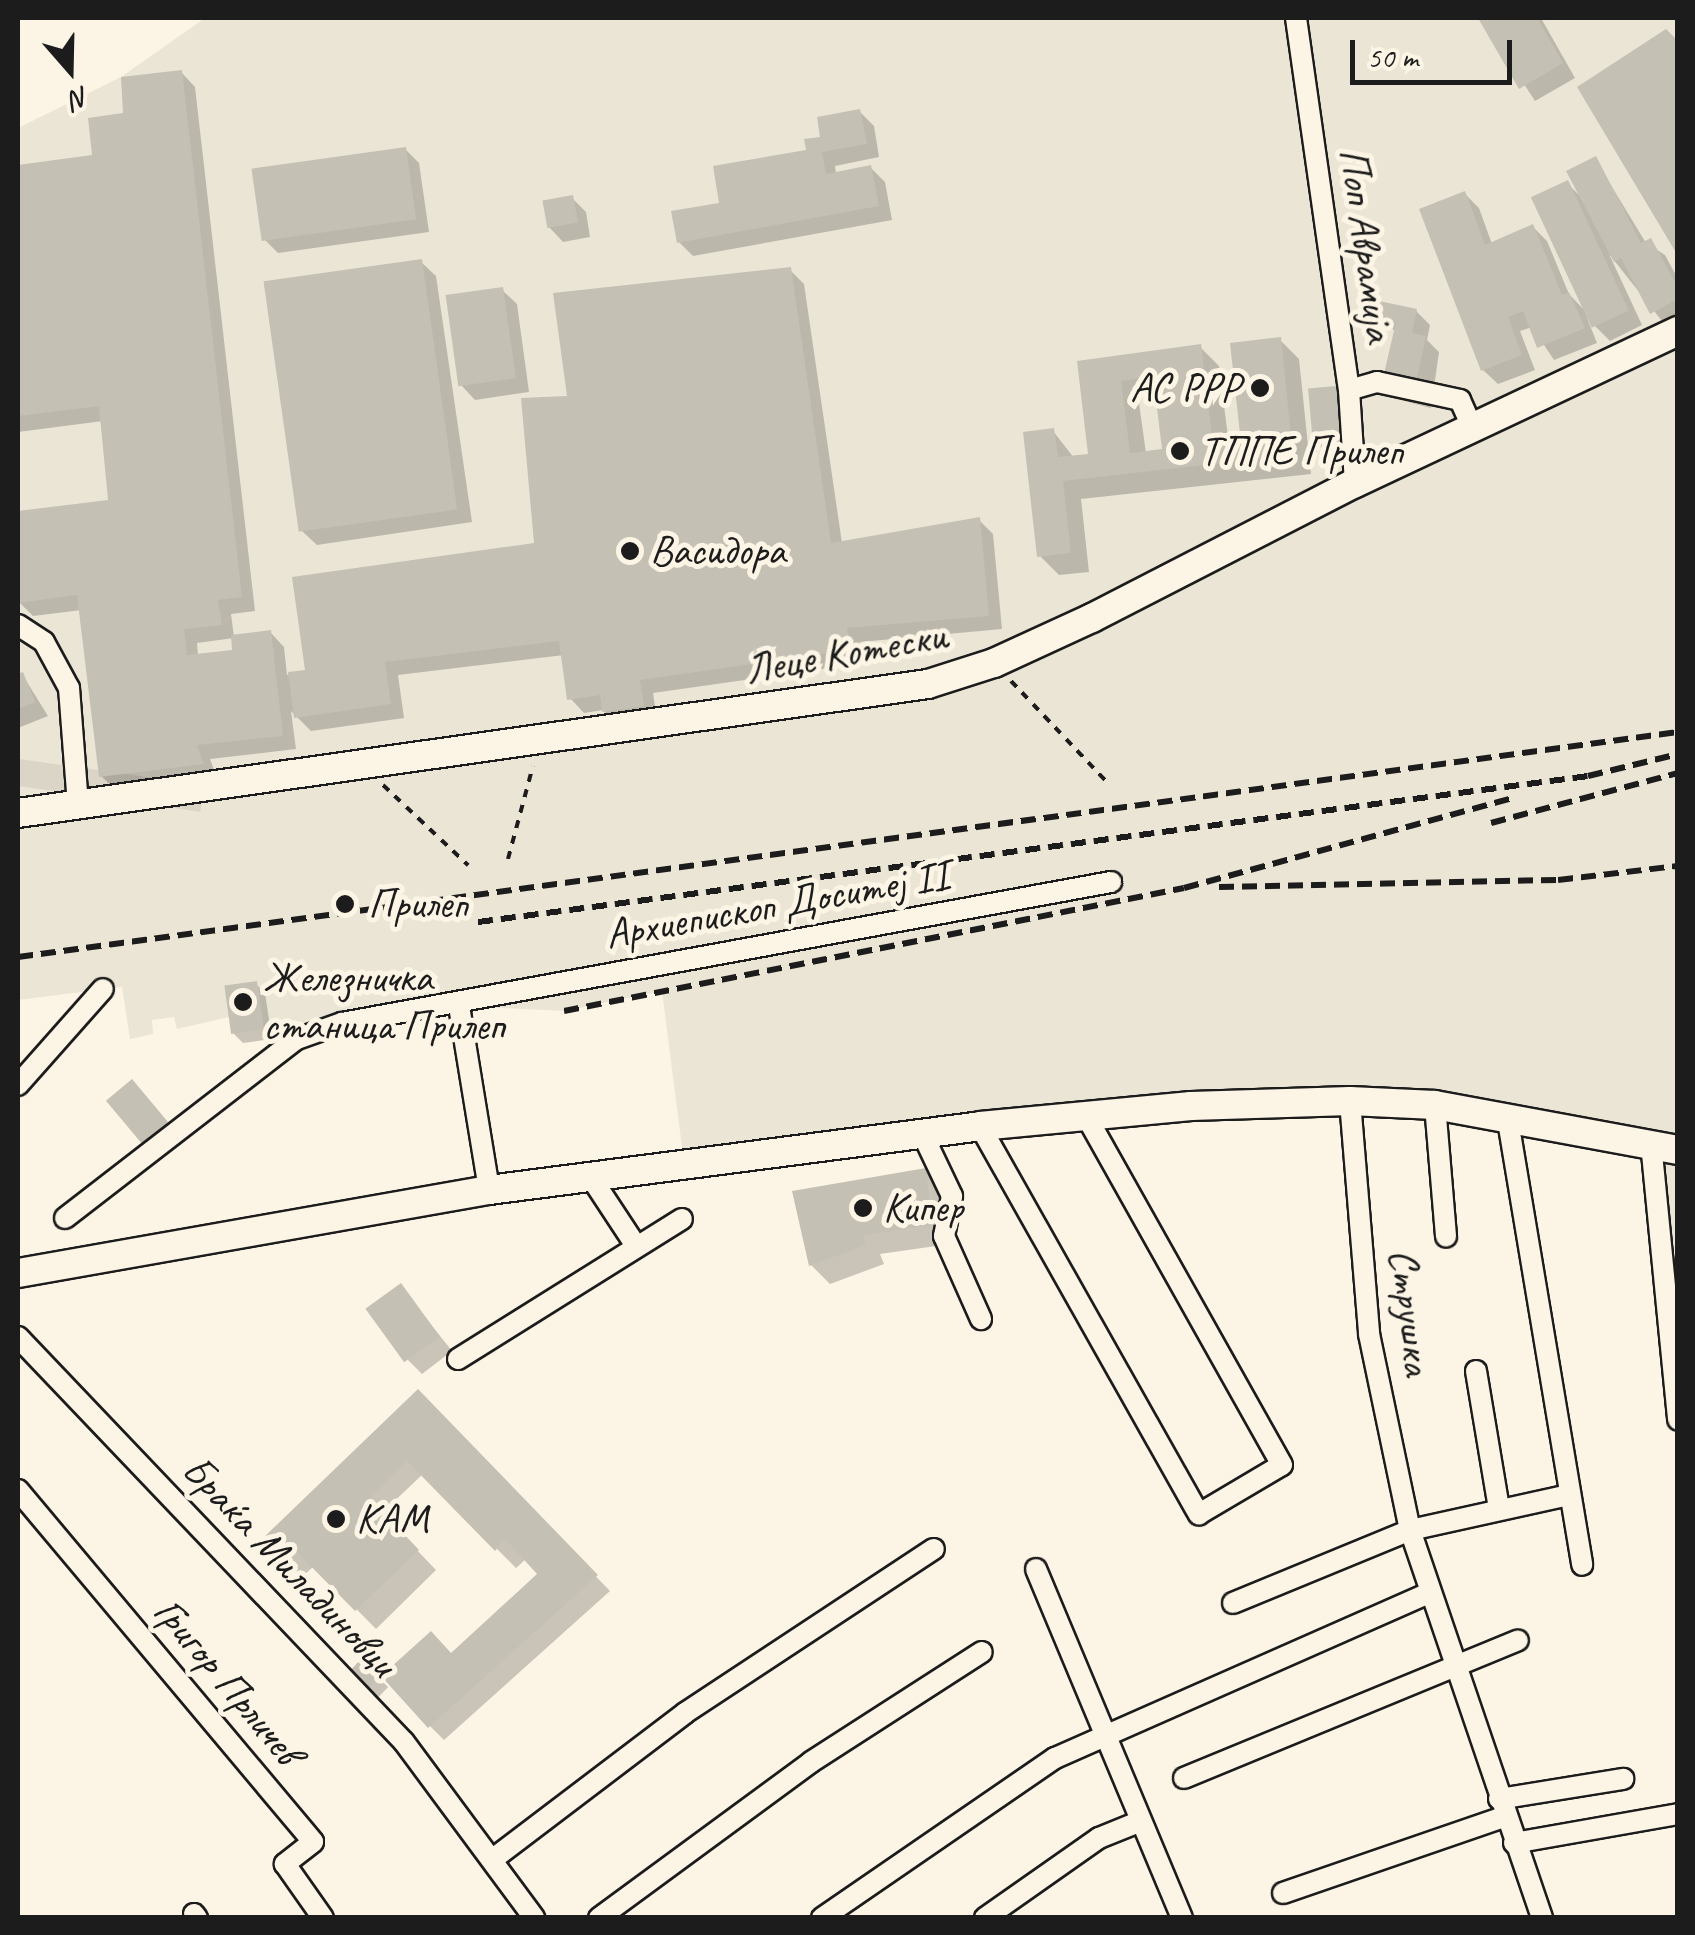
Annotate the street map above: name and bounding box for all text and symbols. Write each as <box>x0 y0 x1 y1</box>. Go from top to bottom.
north arrow <box>20 20 120 120</box>
scale bar <box>1355 20 1518 82</box>
text: 50 m <box>1367 38 1418 76</box>
text: N <box>66 79 95 118</box>
street label: Поп Аврамија <box>1327 142 1405 348</box>
place label: АС РРР <box>1130 363 1240 413</box>
marker: АС РРР <box>1249 377 1271 399</box>
place label: ТППЕ Прилеп <box>1200 426 1403 476</box>
marker: ТППЕ Прилеп <box>1169 440 1191 462</box>
place label: Васидора <box>650 526 785 576</box>
marker: Васидора <box>619 540 641 562</box>
street label: Леце Котески <box>747 611 945 695</box>
street label: Архиепископ Доситеј II <box>599 850 955 960</box>
place label: Прилеп <box>368 879 467 929</box>
marker: Прилеп <box>332 891 358 917</box>
place label: Железничка станица Прилеп <box>263 953 502 1052</box>
marker: Железничка станица Прилеп <box>232 991 254 1013</box>
place label: Кипер <box>883 1183 963 1233</box>
marker: Кипер <box>852 1197 874 1219</box>
street label: Струшка <box>1377 1246 1443 1378</box>
street label: Браќа Миладиновци <box>171 1445 407 1687</box>
place label: КАМ <box>356 1494 428 1544</box>
marker: КАМ <box>325 1508 347 1530</box>
street label: Григор Прличев <box>142 1587 312 1775</box>

